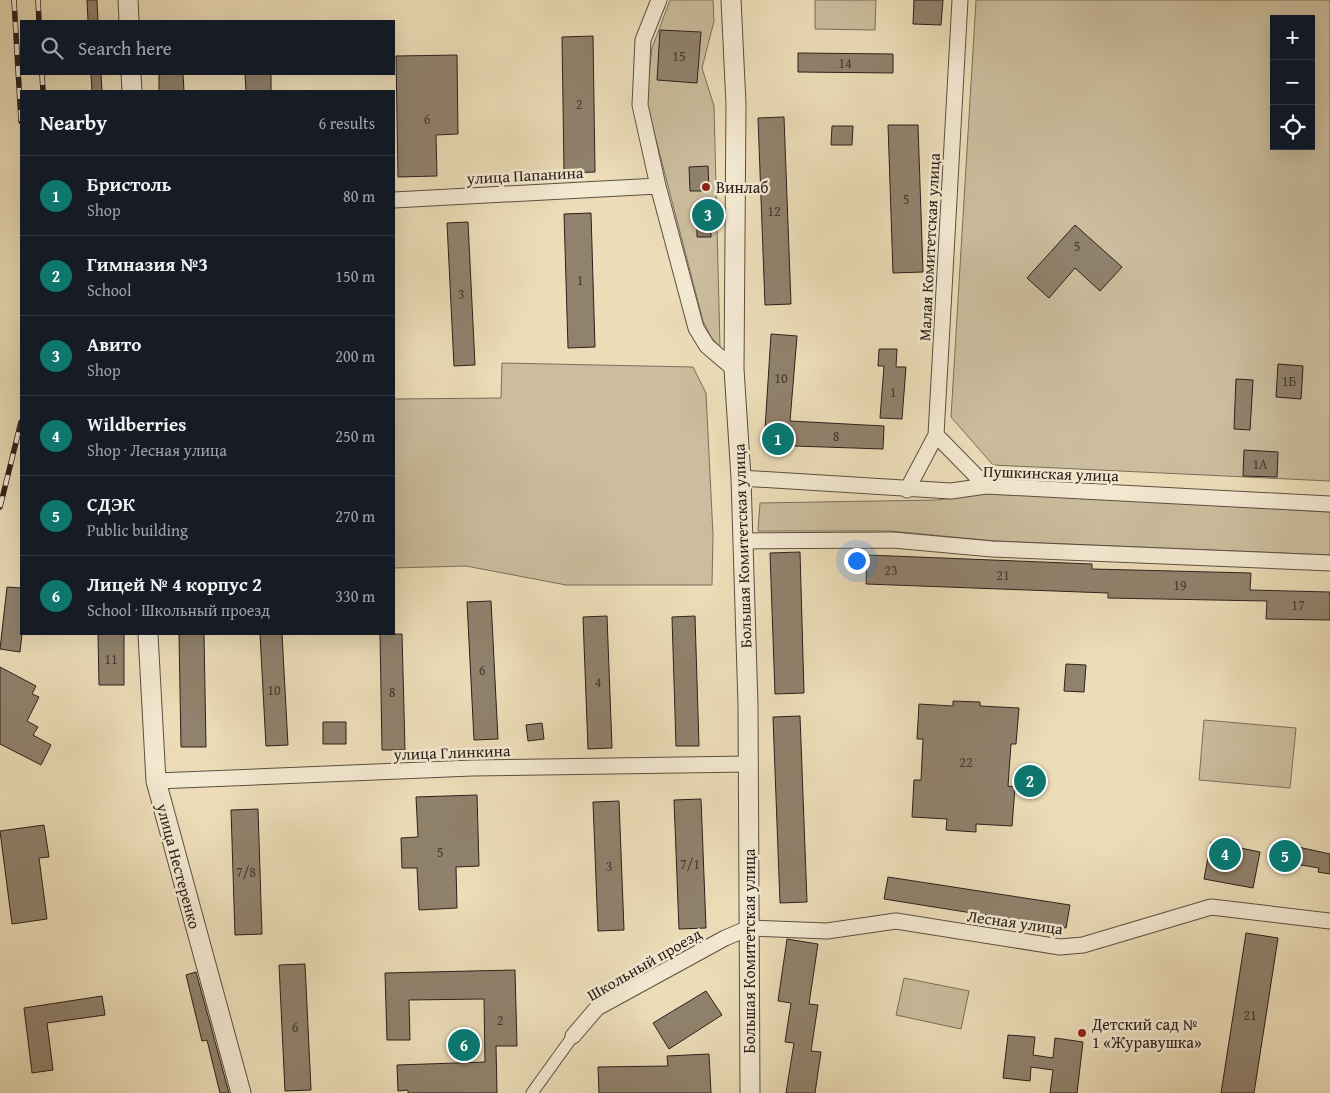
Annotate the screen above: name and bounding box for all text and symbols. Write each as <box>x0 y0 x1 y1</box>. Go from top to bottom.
map controls <box>1270 15 1315 150</box>
button: + <box>1270 15 1315 60</box>
search box <box>20 20 395 75</box>
icon: search <box>38 34 66 62</box>
text: Search here <box>78 34 172 62</box>
house number: 15 <box>672 46 686 66</box>
house number: 14 <box>838 53 852 73</box>
button: − <box>1270 60 1315 105</box>
house number: 2 <box>576 94 582 114</box>
button: locate <box>1270 105 1315 150</box>
text: Nearby <box>40 107 107 138</box>
house number: 6 <box>424 109 431 129</box>
text: 6 results <box>318 111 375 135</box>
street label: Малая Комитетская улица <box>912 152 946 342</box>
street label: улица Папанина <box>465 160 584 190</box>
text: Бристоль <box>87 170 171 198</box>
place label: Винлаб <box>716 175 768 199</box>
marker: Винлаб <box>700 181 712 193</box>
text: 1 <box>52 184 60 208</box>
text: 80 m <box>343 184 375 208</box>
house number: 5 <box>903 189 909 209</box>
pin: 3 <box>692 196 724 234</box>
text: Shop <box>87 198 121 222</box>
house number: 12 <box>767 201 781 221</box>
house number: 5 <box>1074 236 1080 256</box>
text: Гимназия №3 <box>87 250 208 278</box>
text: 2 <box>52 264 60 288</box>
text: 150 m <box>335 264 375 288</box>
house number: 1 <box>577 270 583 290</box>
text: School <box>87 278 131 302</box>
house number: 3 <box>458 284 464 304</box>
text: Авито <box>87 330 141 358</box>
text: 3 <box>52 344 60 368</box>
text: 200 m <box>335 344 375 368</box>
text: Shop <box>87 358 121 382</box>
house number: 10 <box>774 368 788 388</box>
house number: 1Б <box>1282 371 1296 391</box>
house number: 1 <box>890 382 896 402</box>
text: Wildberries <box>87 410 186 438</box>
pin: 1 <box>762 420 794 458</box>
text: 4 <box>52 424 60 448</box>
text: 250 m <box>335 424 375 448</box>
house number: 8 <box>833 426 840 446</box>
text: Shop · Лесная улица <box>87 438 227 462</box>
street label: Большая Комитетская улица <box>726 443 758 649</box>
house number: 1А <box>1252 454 1268 474</box>
street label: Пушкинская улица <box>983 459 1120 487</box>
text: СДЭК <box>87 490 135 518</box>
text: 5 <box>52 504 60 528</box>
text: 270 m <box>335 504 375 528</box>
text: Public building <box>87 518 188 542</box>
your location <box>844 548 870 574</box>
house number: 23 <box>884 560 898 580</box>
house number: 21 <box>996 565 1010 585</box>
text: Лицей № 4 корпус 2 <box>87 570 262 598</box>
house number: 19 <box>1173 575 1187 595</box>
text: 6 <box>52 584 60 608</box>
text: 330 m <box>335 584 375 608</box>
house number: 17 <box>1291 595 1305 615</box>
text: School · Школьный проезд <box>87 598 270 622</box>
house number: 11 <box>104 649 118 669</box>
house number: 6 <box>479 660 486 680</box>
house number: 4 <box>595 672 602 692</box>
house number: 10 <box>267 680 281 700</box>
house number: 8 <box>389 682 396 702</box>
street label: улица Глинкина <box>392 738 511 766</box>
house number: 22 <box>959 752 973 772</box>
pin: 2 <box>1014 762 1046 800</box>
street label: улица Нестеренко <box>150 800 207 931</box>
pin: 4 <box>1209 835 1241 873</box>
pin: 5 <box>1269 837 1301 875</box>
house number: 5 <box>437 842 443 862</box>
street label: Большая Комитетская улица <box>737 848 761 1053</box>
house number: 7/1 <box>680 854 700 874</box>
house number: 3 <box>606 856 612 876</box>
house number: 7/8 <box>236 862 256 882</box>
street label: Лесная улица <box>966 903 1065 941</box>
street label: Школьный проезд <box>582 921 706 1007</box>
house number: 21 <box>1243 1005 1257 1025</box>
house number: 2 <box>497 1010 503 1030</box>
place label: Детский сад № 1 «Журавушка» <box>1091 1012 1202 1054</box>
house number: 6 <box>292 1017 299 1037</box>
pin: 6 <box>448 1026 480 1064</box>
marker: Детский сад № 1 «Журавушка» <box>1076 1027 1088 1039</box>

